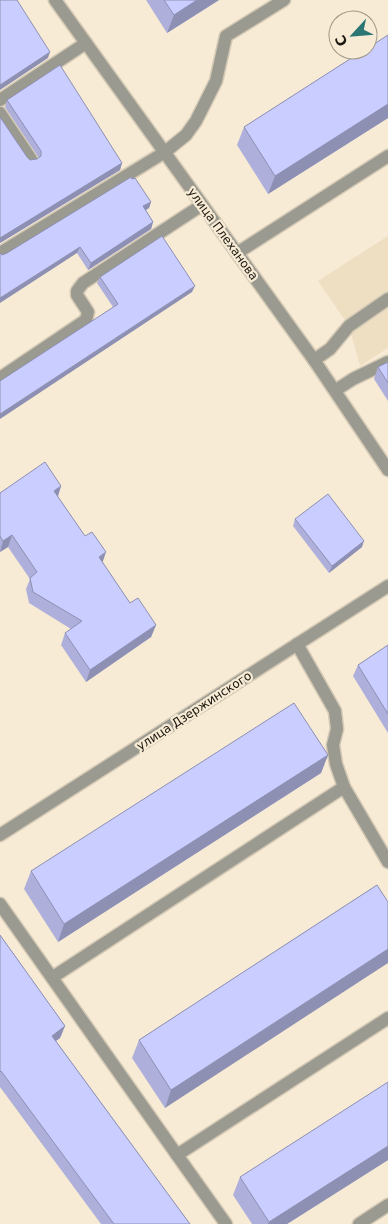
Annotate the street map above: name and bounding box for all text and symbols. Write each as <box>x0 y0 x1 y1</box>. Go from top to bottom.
north arrow <box>328 10 378 60</box>
text: С <box>332 33 351 49</box>
street label: улица Плеханова <box>185 185 261 283</box>
street label: улица Дзержинского <box>134 669 254 753</box>

